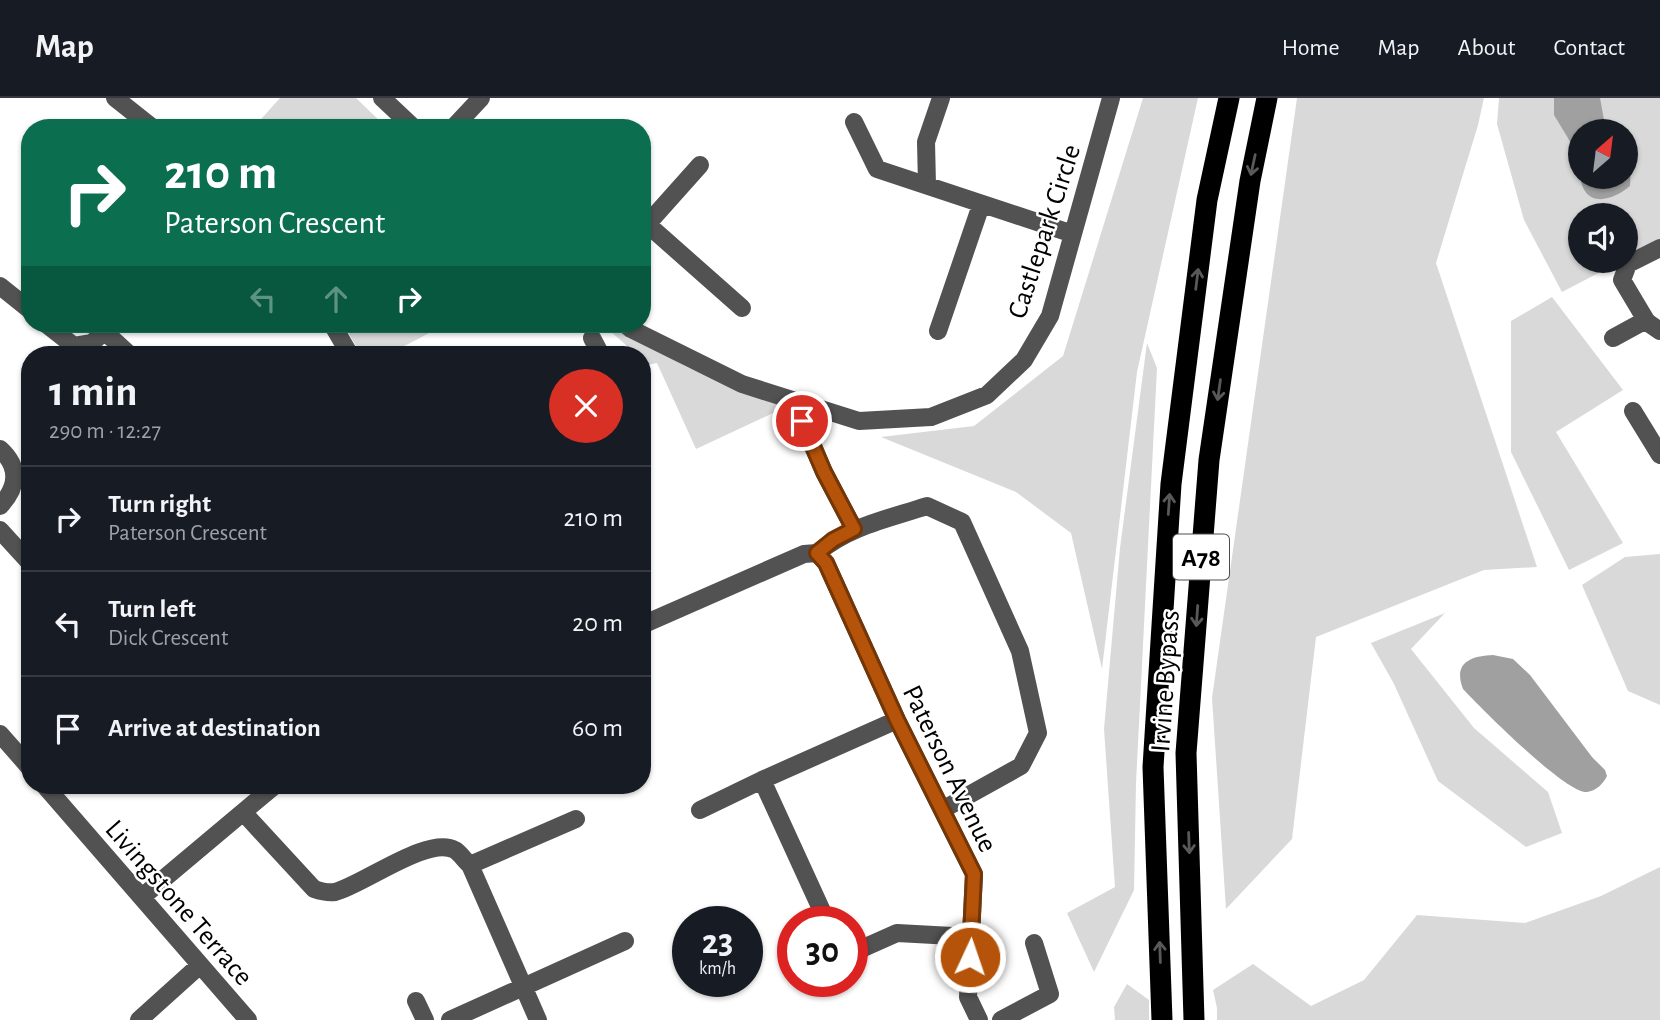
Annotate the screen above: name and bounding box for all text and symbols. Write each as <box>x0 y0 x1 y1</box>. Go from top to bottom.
text: Map <box>35 31 94 64</box>
text: Home <box>1282 36 1340 60</box>
text: Map <box>1378 36 1420 60</box>
text: About <box>1458 36 1515 60</box>
text: Contact <box>1553 36 1625 60</box>
north arrow <box>1568 119 1638 189</box>
map controls <box>1568 119 1638 273</box>
street label: Castlepark Circle <box>1004 141 1086 322</box>
icon: right <box>49 147 140 238</box>
text: 210 m <box>164 149 277 198</box>
one-way arrow <box>1246 153 1260 176</box>
button: sound <box>1568 203 1638 273</box>
text: Paterson Crescent <box>164 207 385 239</box>
one-way arrow <box>1191 268 1204 290</box>
icon: left <box>244 280 282 318</box>
icon: ahead <box>317 280 355 318</box>
icon: right <box>390 280 428 318</box>
button: close <box>549 369 623 443</box>
text: 1 min <box>49 371 138 413</box>
one-way arrow <box>1212 378 1225 401</box>
pin <box>772 391 832 451</box>
icon: arrive <box>783 402 821 440</box>
text: 290 m · 12:27 <box>49 420 161 443</box>
text: Turn right <box>108 491 211 517</box>
one-way arrow <box>1163 493 1176 516</box>
icon: right <box>49 500 87 538</box>
text: 210 m <box>563 505 623 531</box>
text: Paterson Crescent <box>108 522 267 545</box>
road number: A78 <box>1173 534 1229 579</box>
text: Turn left <box>108 596 196 622</box>
one-way arrow <box>1190 604 1203 627</box>
icon: left <box>49 605 87 643</box>
street label: Irvine Bypass <box>1147 609 1185 753</box>
text: 20 m <box>572 610 623 636</box>
text: Dick Crescent <box>108 627 228 650</box>
street label: Paterson Avenue <box>897 681 1002 857</box>
icon: arrive <box>49 710 87 748</box>
text: Arrive at destination <box>108 715 321 741</box>
text: 60 m <box>572 715 623 741</box>
street label: Livingstone Terrace <box>99 815 257 991</box>
one-way arrow <box>1182 831 1195 854</box>
speed limit sign: 30 <box>777 906 868 997</box>
position arrow <box>933 920 1007 994</box>
text: 23 <box>702 925 733 960</box>
one-way arrow <box>1153 941 1166 964</box>
text: km/h <box>699 960 736 978</box>

